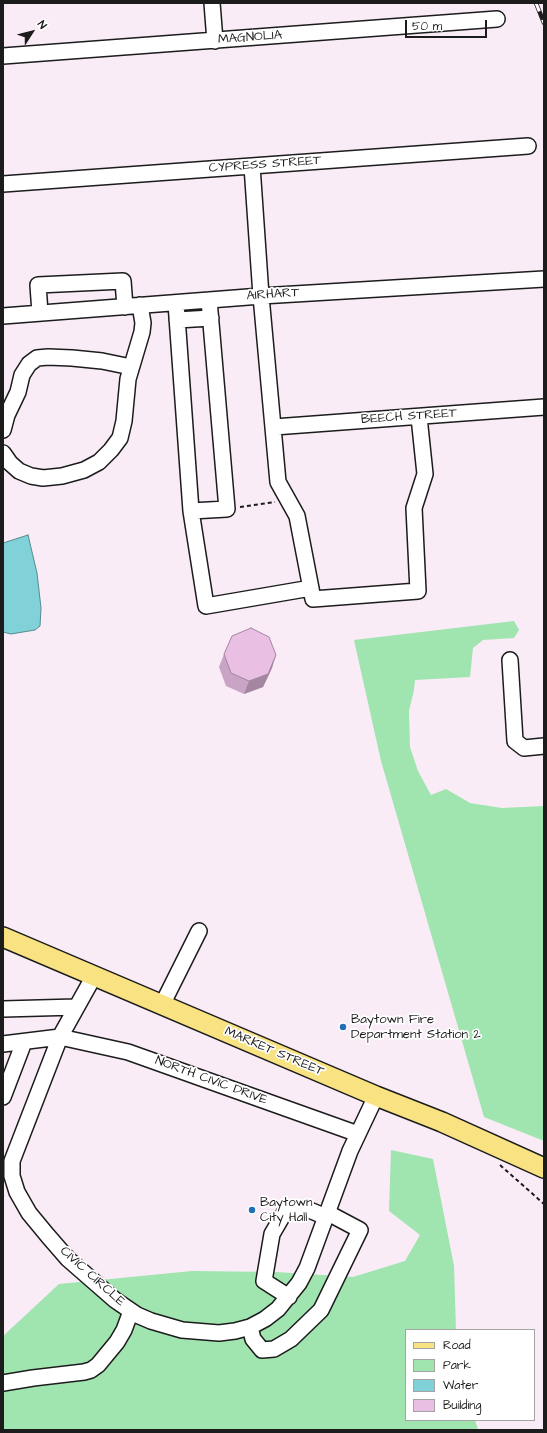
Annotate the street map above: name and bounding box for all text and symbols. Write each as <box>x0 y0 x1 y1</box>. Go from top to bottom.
north arrow <box>12 12 52 52</box>
scale bar <box>407 12 489 38</box>
text: N <box>34 17 50 32</box>
text: 50 m <box>412 18 442 35</box>
street label: MAGNOLIA <box>217 28 283 48</box>
street label: CYPRESS STREET <box>208 153 322 177</box>
street label: AIRHART <box>246 285 300 305</box>
street label: BEECH STREET <box>361 406 457 428</box>
place label: Baytown Fire Department Station 2 <box>351 1012 481 1043</box>
marker: Baytown Fire Department Station 2 <box>338 1022 348 1032</box>
street label: MARKET STREET <box>222 1024 326 1080</box>
street label: NORTH CIVIC DRIVE <box>153 1053 269 1109</box>
place label: Baytown City Hall <box>260 1195 313 1226</box>
marker: Baytown City Hall <box>247 1205 257 1215</box>
street label: CIVIC CIRCLE <box>56 1244 128 1310</box>
legend <box>405 1329 535 1421</box>
text: Road <box>443 1337 471 1354</box>
text: Park <box>443 1357 471 1374</box>
text: Water <box>443 1377 478 1394</box>
text: Building <box>443 1397 481 1414</box>

